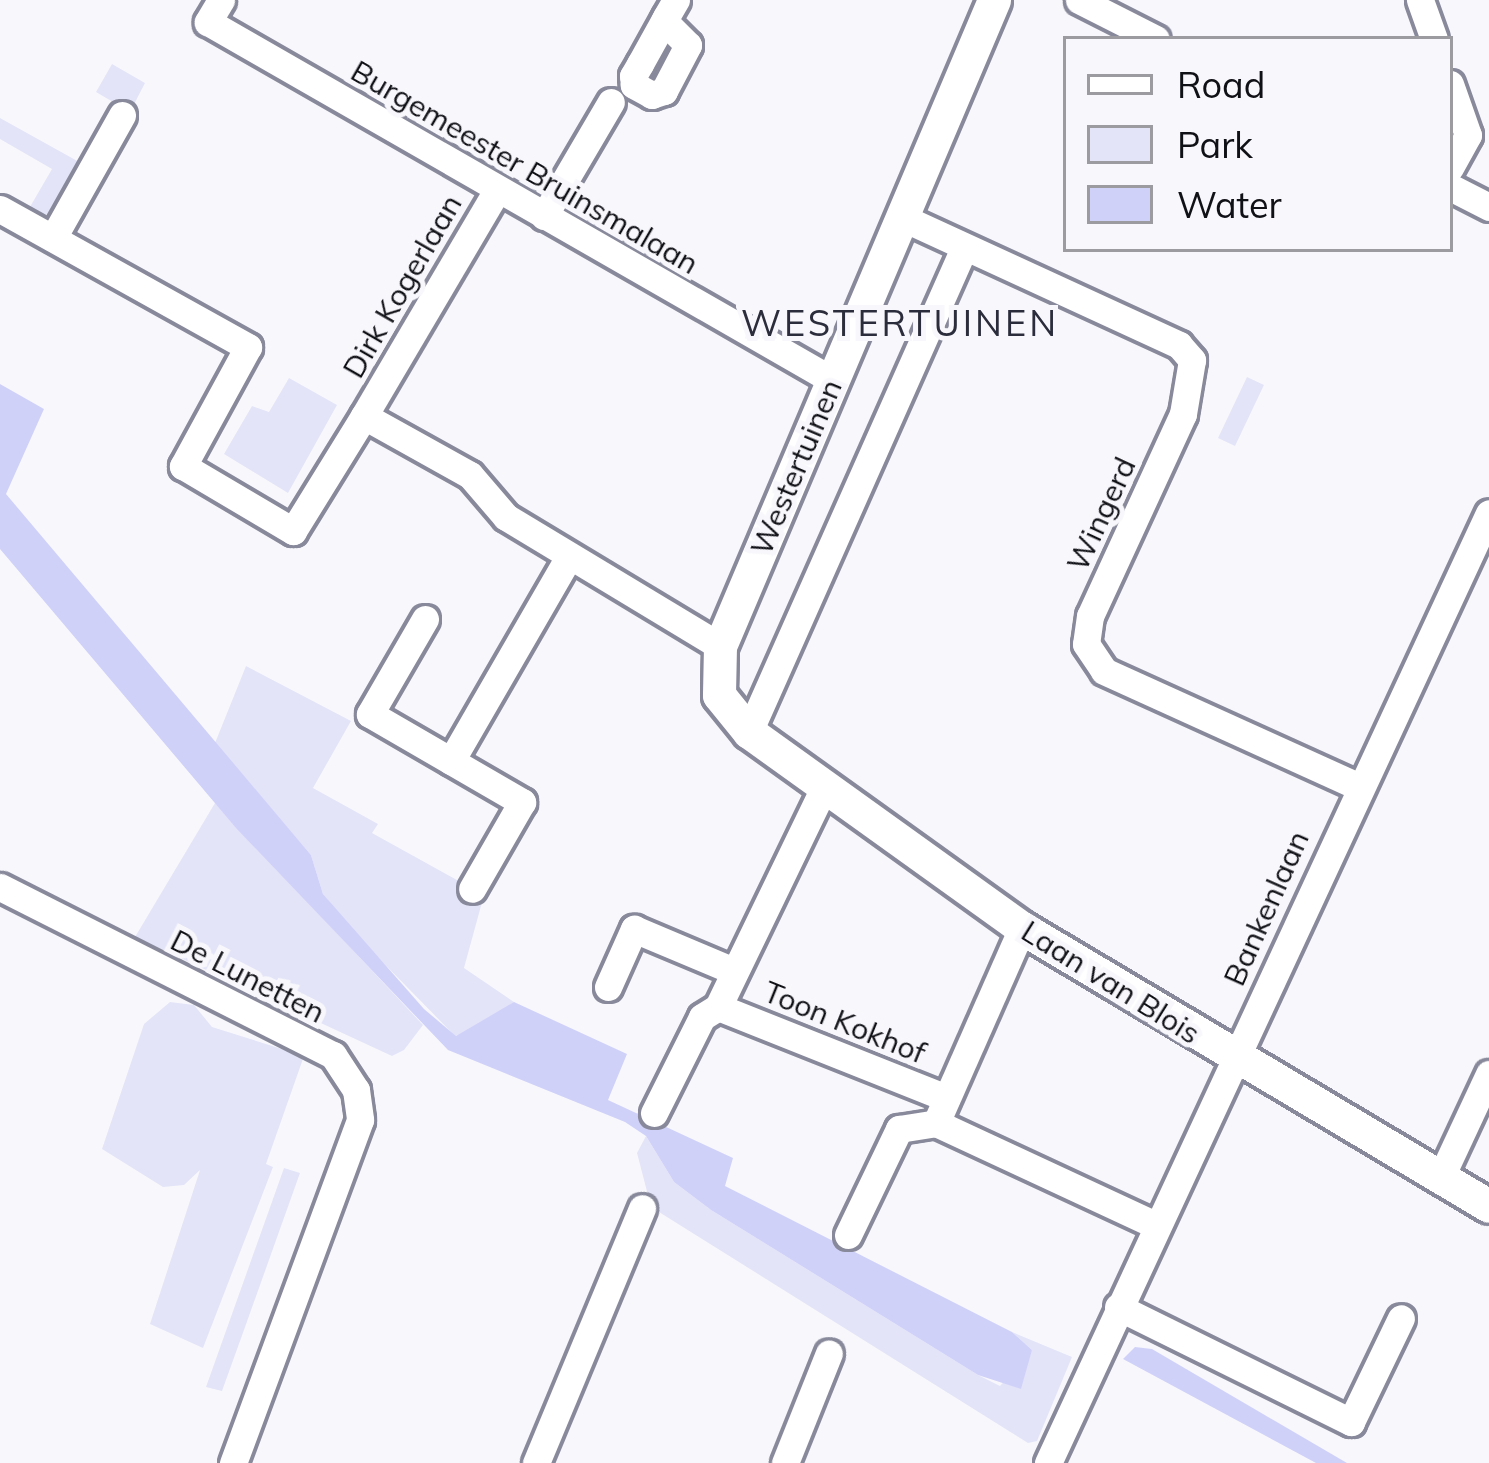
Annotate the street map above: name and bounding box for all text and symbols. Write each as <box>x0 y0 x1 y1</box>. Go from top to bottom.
legend <box>1063 36 1453 252</box>
street label: Burgemeester Bruinsmalaan <box>345 53 705 281</box>
text: Road <box>1177 62 1265 107</box>
text: Park <box>1177 122 1253 167</box>
text: Water <box>1177 182 1282 227</box>
street label: Dirk Kogerlaan <box>335 188 469 384</box>
district label: WESTERTUINEN <box>741 301 1059 345</box>
street label: Westertuinen <box>743 374 849 560</box>
street label: Wingerd <box>1059 451 1143 577</box>
street label: Bankenlaan <box>1216 825 1316 991</box>
street label: Laan van Blois <box>1015 913 1207 1051</box>
street label: De Lunetten <box>165 922 331 1030</box>
street label: Toon Kokhof <box>759 973 931 1071</box>

